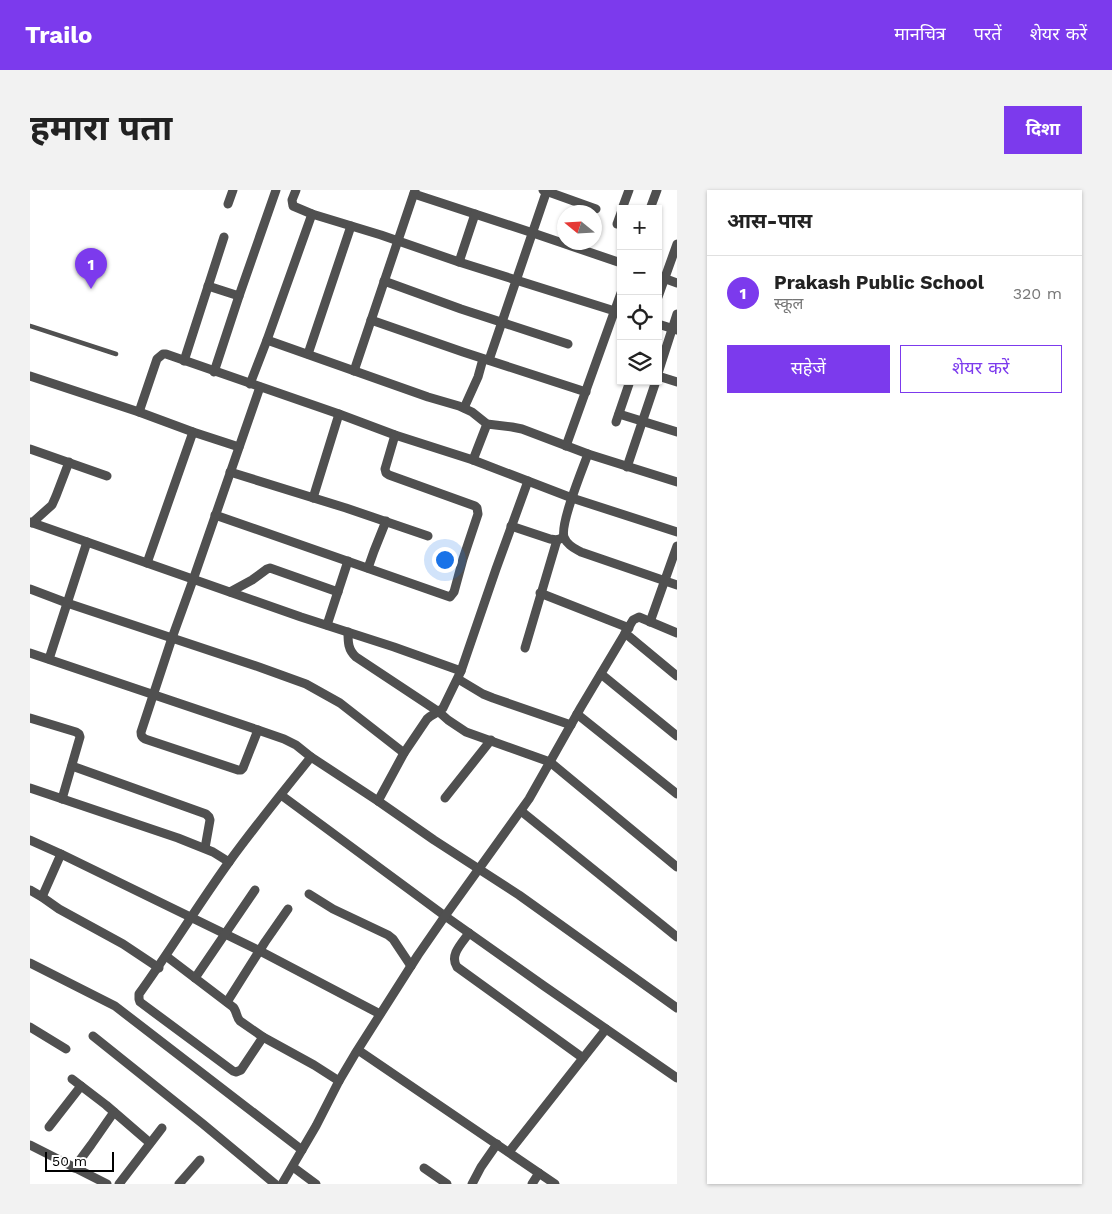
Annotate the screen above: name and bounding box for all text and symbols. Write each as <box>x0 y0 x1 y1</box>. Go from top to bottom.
text: Trailo <box>25 21 92 49</box>
text: मानचित्र <box>894 23 946 44</box>
text: परतें <box>974 23 1002 44</box>
text: शेयर करें <box>1030 23 1087 44</box>
button: दिशा <box>1004 106 1082 154</box>
text: हमारा पता <box>30 107 172 149</box>
north arrow <box>557 205 602 250</box>
map controls <box>617 205 662 385</box>
button: + <box>617 205 662 250</box>
text: आस-पास <box>727 208 812 233</box>
pin: 1 <box>75 248 107 289</box>
button: − <box>617 250 662 295</box>
text: Prakash Public School <box>774 271 984 294</box>
text: 1 <box>740 284 746 303</box>
text: 320 m <box>1013 284 1062 303</box>
text: स्कूल <box>774 294 803 313</box>
button: locate <box>617 295 662 340</box>
button: layers <box>617 340 662 385</box>
button: सहेजें <box>727 345 890 393</box>
button: शेयर करें <box>900 345 1062 393</box>
your location <box>432 547 458 573</box>
scale bar <box>45 1149 114 1172</box>
text: 50 m <box>52 1153 87 1169</box>

